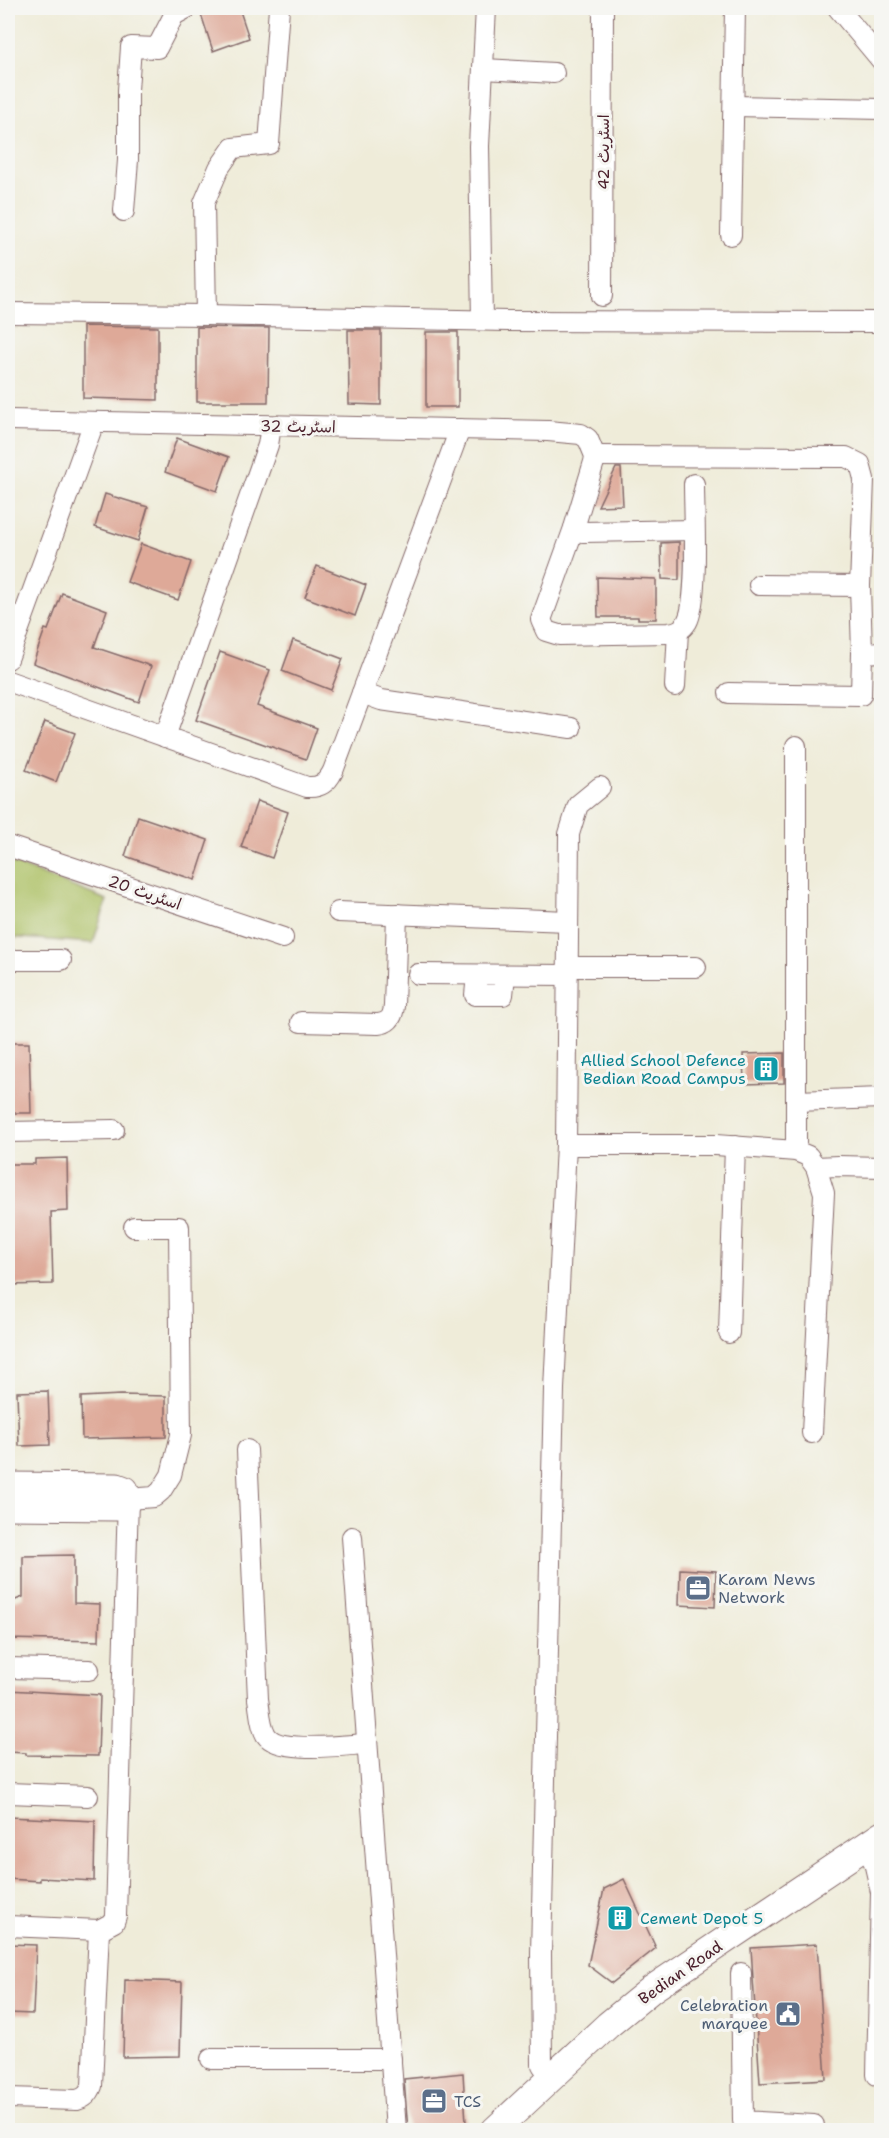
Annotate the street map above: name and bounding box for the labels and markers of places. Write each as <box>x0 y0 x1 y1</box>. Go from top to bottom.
place label: Allied School Defence Bedian Road Campus <box>580 1050 746 1089</box>
building icon: Allied School Defence Bedian Road Campus <box>751 1054 781 1084</box>
place label: Karam News Network <box>718 1569 816 1608</box>
office icon: Karam News Network <box>683 1573 713 1603</box>
building icon: Cement Depot 5 <box>605 1903 635 1933</box>
place label: Cement Depot 5 <box>640 1908 763 1929</box>
place label: Celebration marquee <box>680 1995 768 2034</box>
public building icon: Celebration marquee <box>773 1999 803 2029</box>
office icon: TCS <box>419 2086 449 2116</box>
place label: TCS <box>454 2091 481 2112</box>

